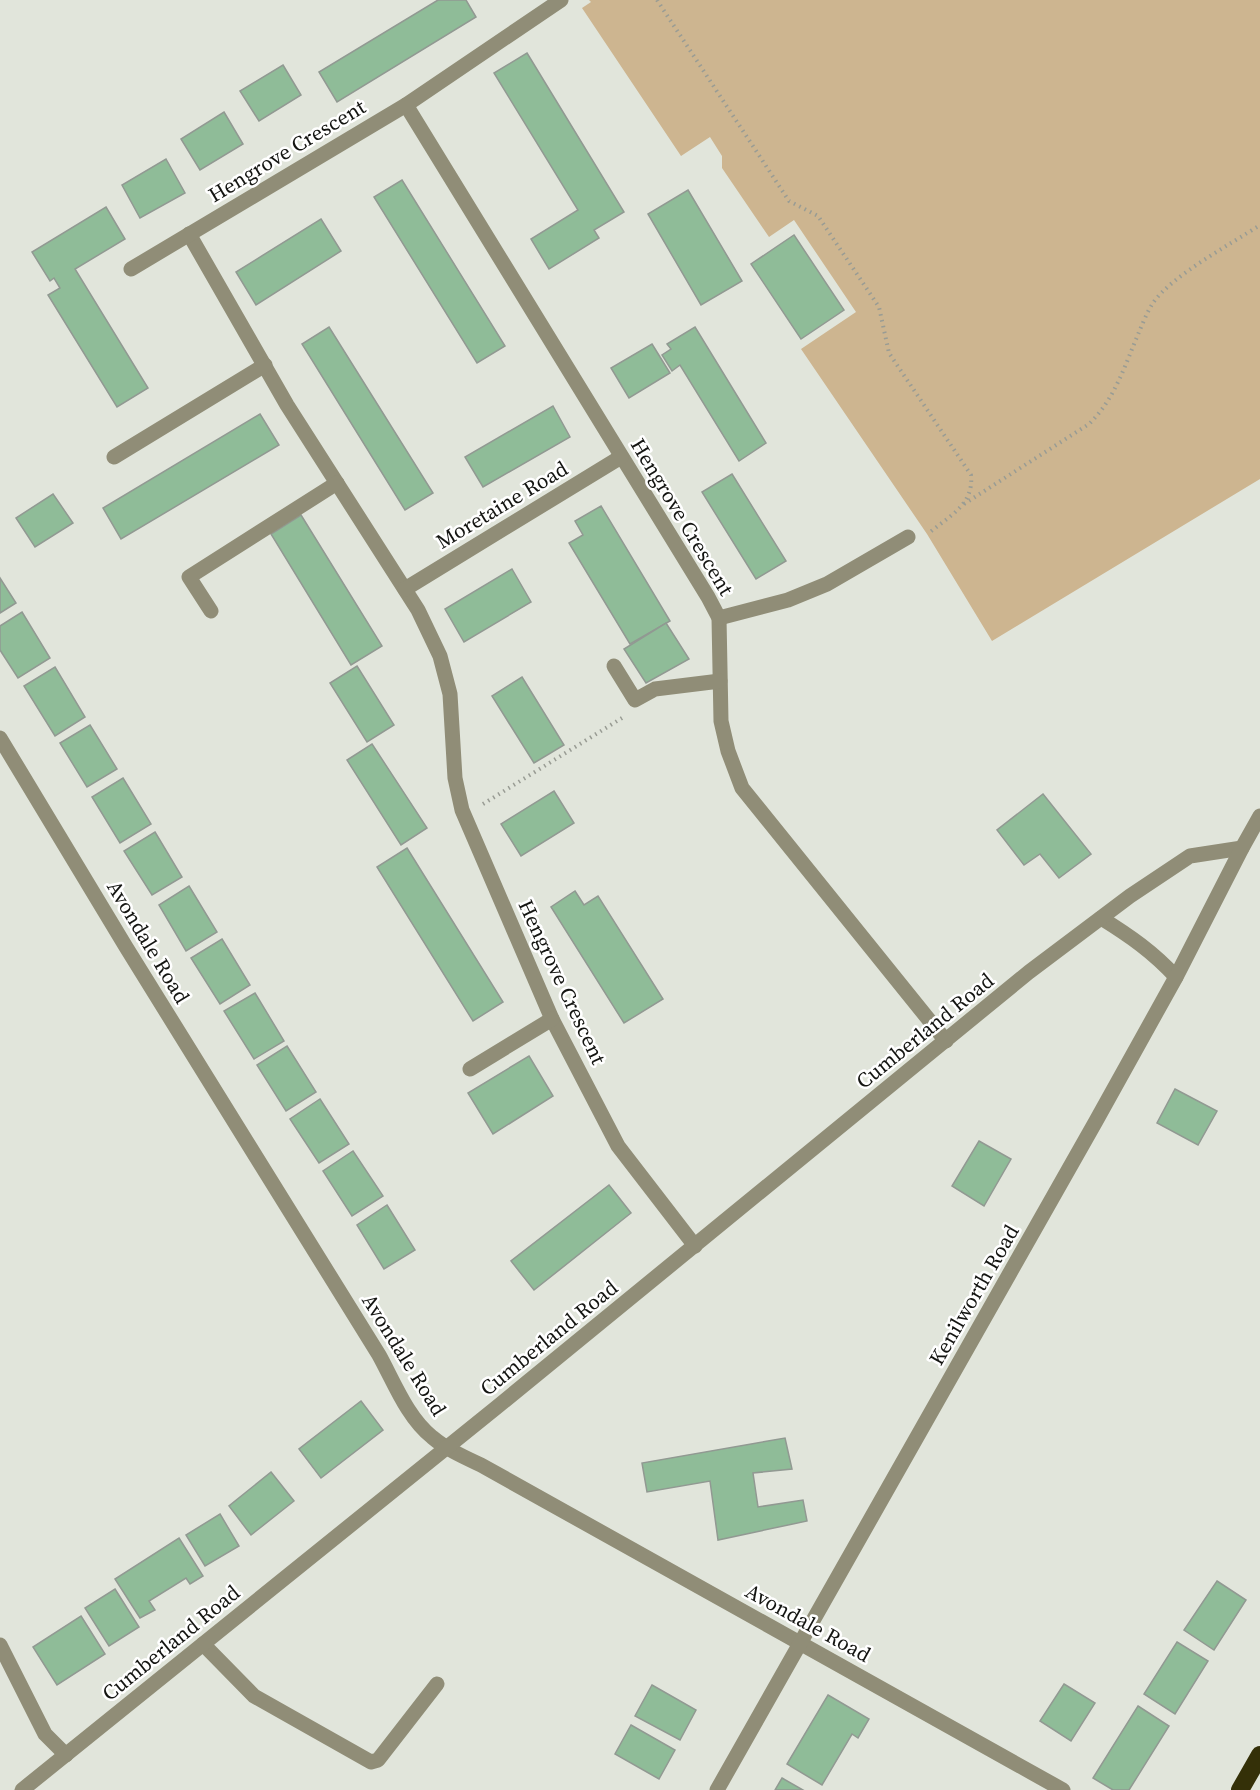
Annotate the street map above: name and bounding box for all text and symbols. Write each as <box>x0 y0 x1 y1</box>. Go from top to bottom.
street label: Hengrove Crescent <box>203 92 371 209</box>
street label: Hengrove Crescent <box>624 433 741 601</box>
street label: Moretaine Road <box>430 454 573 555</box>
street label: Avondale Road <box>100 875 197 1009</box>
street label: Hengrove Crescent <box>512 895 613 1069</box>
street label: Cumberland Road <box>850 966 1000 1095</box>
street label: Kenilworth Road <box>922 1219 1026 1370</box>
street label: Cumberland Road <box>474 1273 624 1402</box>
street label: Avondale Road <box>355 1288 454 1421</box>
street label: Avondale Road <box>740 1576 876 1669</box>
street label: Cumberland Road <box>96 1578 246 1707</box>

